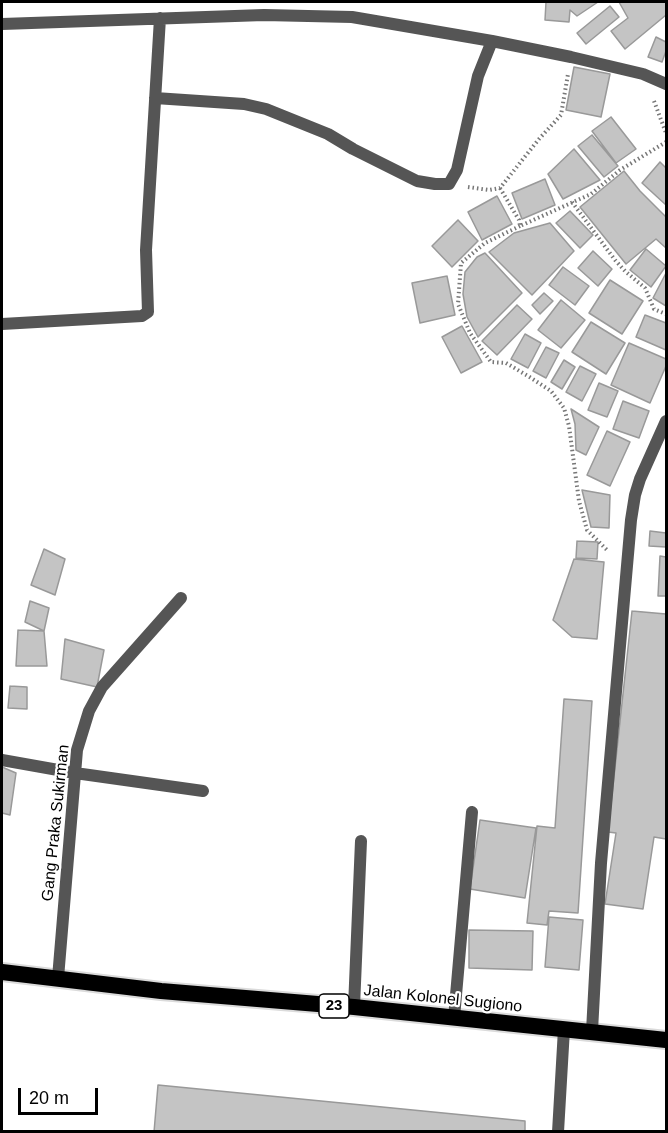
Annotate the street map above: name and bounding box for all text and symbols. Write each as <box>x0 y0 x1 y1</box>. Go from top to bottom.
street label: Gang Praka Sukirman <box>38 744 74 902</box>
street label: Jalan Kolonel Sugiono <box>363 981 523 1017</box>
road number: 23 <box>319 994 349 1018</box>
scale bar <box>21 1076 100 1114</box>
text: 20 m <box>29 1088 69 1108</box>

